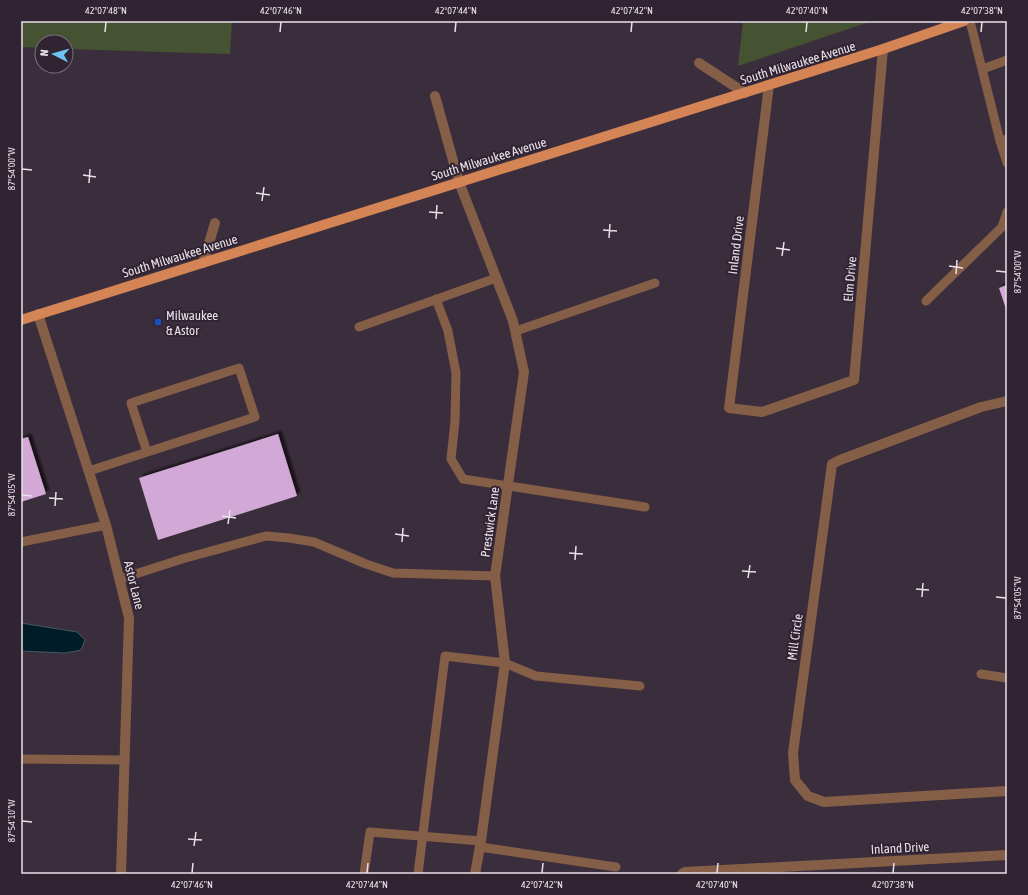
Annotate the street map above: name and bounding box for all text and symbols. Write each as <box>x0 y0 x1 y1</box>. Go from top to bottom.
text: 42°07'48"N <box>85 5 127 16</box>
text: 42°07'46"N <box>260 5 302 16</box>
text: 42°07'44"N <box>435 5 477 16</box>
text: 42°07'42"N <box>611 5 653 16</box>
text: 42°07'40"N <box>786 5 828 16</box>
text: 42°07'38"N <box>961 5 1003 16</box>
north arrow <box>34 34 74 74</box>
street label: South Milwaukee Avenue <box>739 38 857 88</box>
text: N <box>38 49 50 57</box>
street label: South Milwaukee Avenue <box>430 134 548 184</box>
text: 87°54'00"W <box>6 147 17 191</box>
street label: Inland Drive <box>725 215 747 275</box>
street label: South Milwaukee Avenue <box>121 231 239 281</box>
text: 87°54'00"W <box>1012 250 1023 294</box>
street label: Elm Drive <box>841 256 859 302</box>
place label: Milwaukee & Astor <box>166 308 218 338</box>
marker: Milwaukee & Astor <box>153 317 163 327</box>
text: 87°54'05"W <box>6 473 17 517</box>
street label: Prestwick Lane <box>478 486 502 558</box>
street label: Astor Lane <box>121 559 147 611</box>
text: 87°54'05"W <box>1012 576 1023 620</box>
street label: Mill Circle <box>784 613 806 661</box>
text: 87°54'10"W <box>6 799 17 843</box>
street label: Inland Drive <box>870 839 930 857</box>
text: 42°07'46"N <box>171 879 213 890</box>
text: 42°07'44"N <box>346 879 388 890</box>
text: 42°07'42"N <box>521 879 563 890</box>
text: 42°07'40"N <box>696 879 738 890</box>
text: 42°07'38"N <box>872 879 914 890</box>

